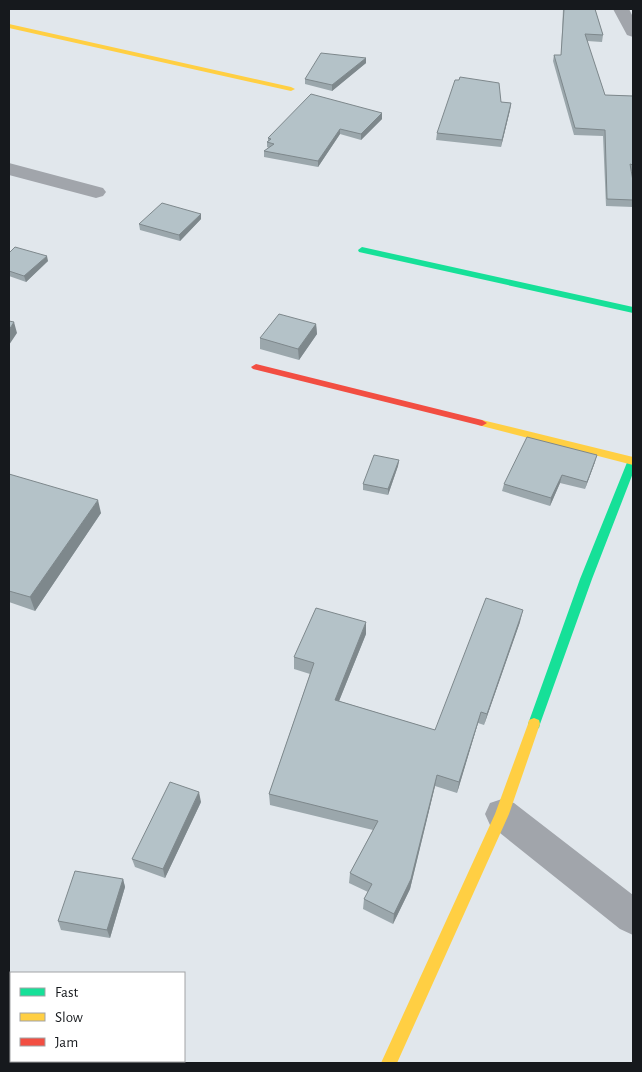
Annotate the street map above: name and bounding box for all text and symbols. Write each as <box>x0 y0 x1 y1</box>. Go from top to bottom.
legend <box>10 972 185 1062</box>
text: Fast <box>55 985 79 1000</box>
text: Slow <box>55 1010 83 1025</box>
text: Jam <box>55 1035 78 1050</box>

